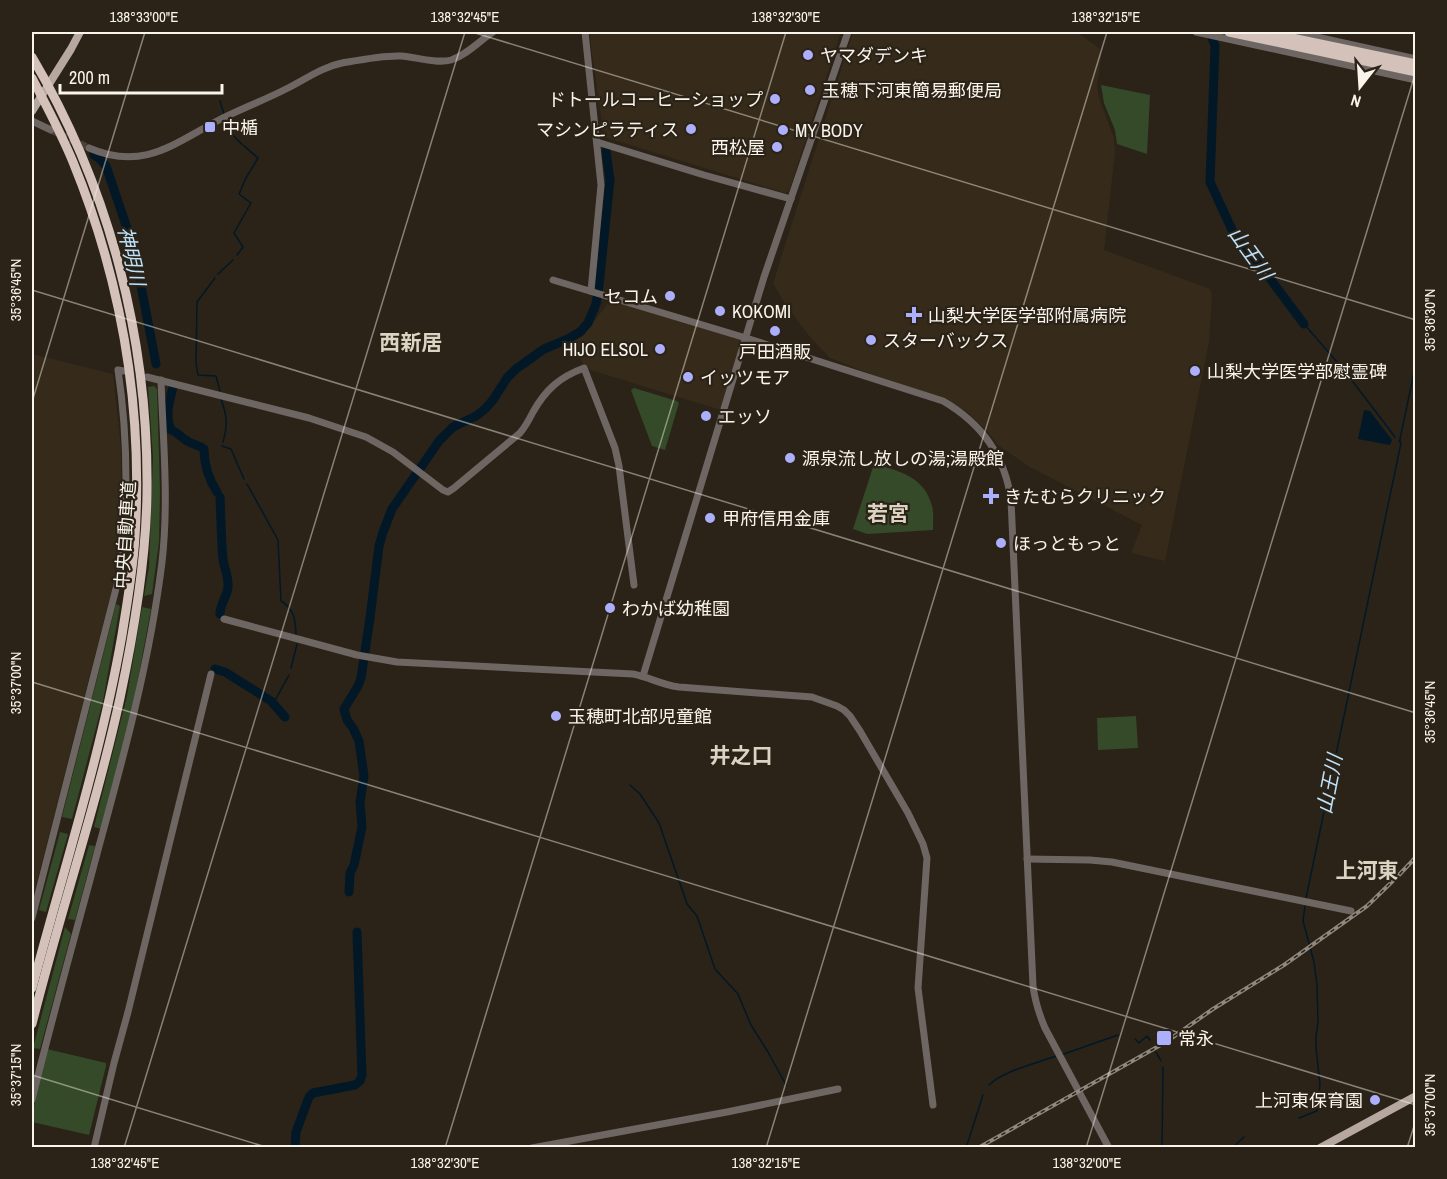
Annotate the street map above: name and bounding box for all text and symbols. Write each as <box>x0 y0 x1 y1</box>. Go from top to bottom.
text: 138°33'00"E <box>110 6 178 27</box>
text: 138°32'45"E <box>431 6 499 27</box>
text: 138°32'30"E <box>752 6 820 27</box>
text: 138°32'15"E <box>1072 6 1140 27</box>
place label: ヤマダデンキ <box>820 43 928 68</box>
marker: ヤマダデンキ <box>801 48 815 62</box>
scale bar <box>60 57 222 95</box>
north arrow <box>1330 57 1390 117</box>
text: 200 m <box>69 65 110 90</box>
place label: 玉穂下河東簡易郵便局 <box>822 78 1002 103</box>
marker: 玉穂下河東簡易郵便局 <box>803 83 817 97</box>
place label: ドトールコーヒーショップ <box>548 87 763 112</box>
text: N <box>1348 89 1363 113</box>
marker: ドトールコーヒーショップ <box>768 92 782 106</box>
place label: 中楯 <box>222 115 258 140</box>
place label: マシンピラティス <box>536 117 679 142</box>
place label: MY BODY <box>795 118 863 143</box>
marker: 中楯 <box>203 120 217 134</box>
marker: マシンピラティス <box>684 122 698 136</box>
marker: MY BODY <box>776 123 790 137</box>
place label: 西松屋 <box>711 135 765 160</box>
marker: 西松屋 <box>770 140 784 154</box>
water label: 山王川 <box>1222 221 1281 287</box>
water label: 神明川 <box>112 224 152 290</box>
text: 35°36'45"N <box>5 259 26 321</box>
place label: セコム <box>604 284 658 309</box>
marker: セコム <box>663 289 677 303</box>
text: 35°36'30"N <box>1419 289 1440 351</box>
place label: KOKOMI <box>732 299 791 324</box>
place label: 山梨大学医学部附属病院 <box>928 303 1126 328</box>
marker: KOKOMI <box>713 304 727 318</box>
marker: 山梨大学医学部附属病院 <box>905 306 923 324</box>
marker: 戸田酒販 <box>768 324 782 338</box>
district label: 西新居 <box>380 328 443 357</box>
place label: スターバックス <box>883 328 1008 353</box>
marker: スターバックス <box>864 333 878 347</box>
place label: HIJO ELSOL <box>563 337 648 362</box>
place label: 戸田酒販 <box>739 339 811 364</box>
marker: HIJO ELSOL <box>653 342 667 356</box>
place label: 山梨大学医学部慰霊碑 <box>1207 359 1387 384</box>
marker: 山梨大学医学部慰霊碑 <box>1188 364 1202 378</box>
place label: イッツモア <box>700 365 790 390</box>
marker: イッツモア <box>681 370 695 384</box>
place label: エッソ <box>718 404 772 429</box>
marker: エッソ <box>699 409 713 423</box>
place label: 源泉流し放しの湯;湯殿館 <box>802 446 1004 471</box>
marker: 源泉流し放しの湯;湯殿館 <box>783 451 797 465</box>
street label: 中央自動車道 <box>109 480 141 590</box>
place label: きたむらクリニック <box>1004 484 1166 509</box>
marker: きたむらクリニック <box>982 487 1000 505</box>
district label: 若宮 <box>867 499 909 528</box>
place label: 甲府信用金庫 <box>722 506 830 531</box>
marker: 甲府信用金庫 <box>703 511 717 525</box>
place label: ほっともっと <box>1013 531 1121 556</box>
marker: ほっともっと <box>994 536 1008 550</box>
place label: わかば幼稚園 <box>622 596 730 621</box>
marker: わかば幼稚園 <box>603 601 617 615</box>
text: 35°37'00"N <box>5 652 26 714</box>
text: 35°36'45"N <box>1419 681 1440 743</box>
place label: 玉穂町北部児童館 <box>568 704 712 729</box>
marker: 玉穂町北部児童館 <box>549 709 563 723</box>
district label: 井之口 <box>710 741 773 770</box>
water label: 山王川 <box>1310 750 1348 816</box>
district label: 上河東 <box>1336 856 1399 885</box>
place label: 常永 <box>1178 1026 1214 1051</box>
marker: 常永 <box>1155 1029 1173 1047</box>
text: 35°37'15"N <box>5 1044 26 1106</box>
text: 35°37'00"N <box>1419 1074 1440 1136</box>
place label: 上河東保育園 <box>1255 1088 1363 1113</box>
marker: 上河東保育園 <box>1368 1093 1382 1107</box>
text: 138°32'45"E <box>91 1152 159 1173</box>
text: 138°32'30"E <box>411 1152 479 1173</box>
text: 138°32'15"E <box>732 1152 800 1173</box>
text: 138°32'00"E <box>1053 1152 1121 1173</box>

